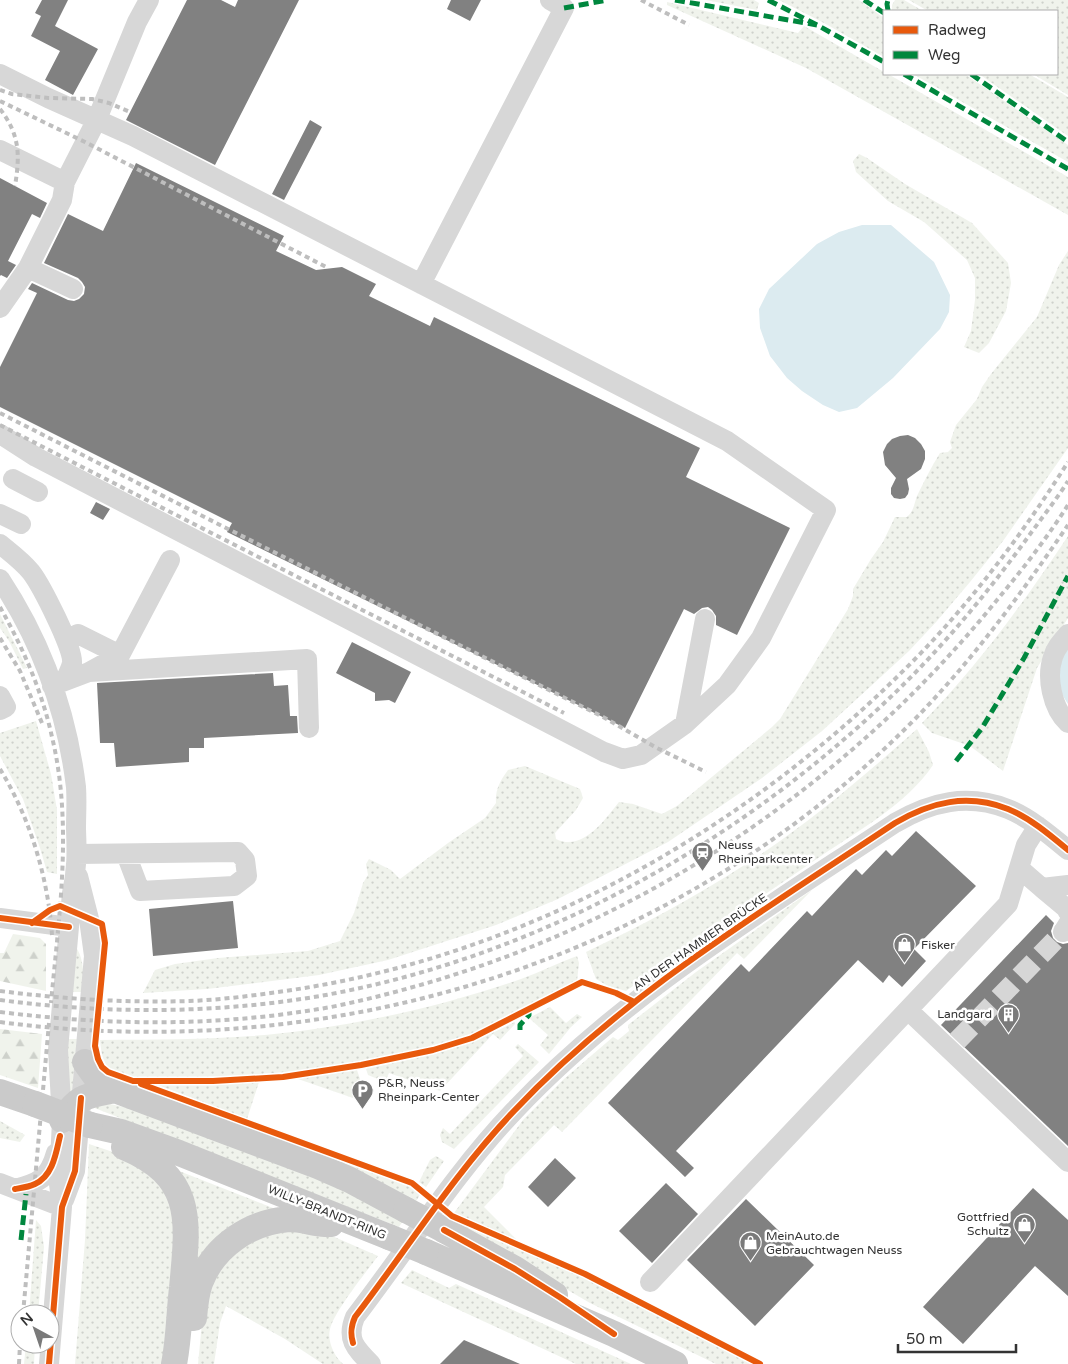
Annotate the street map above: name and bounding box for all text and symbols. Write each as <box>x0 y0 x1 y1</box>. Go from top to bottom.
legend <box>883 10 1058 75</box>
text: Radweg <box>928 21 986 39</box>
text: Weg <box>928 46 960 64</box>
place label: Neuss Rheinparkcenter <box>718 838 813 866</box>
station icon: Neuss Rheinparkcenter <box>690 840 714 871</box>
street label: AN DER HAMMER BRÜCKE <box>630 890 770 994</box>
shop icon: Fisker <box>893 933 917 964</box>
place label: Fisker <box>921 938 955 952</box>
building icon: Landgard <box>996 1002 1020 1033</box>
place label: Landgard <box>937 1007 992 1021</box>
place label: P&R, Neuss Rheinpark-Center <box>378 1076 480 1104</box>
parking icon: P&R, Neuss Rheinpark-Center <box>350 1078 374 1109</box>
street label: WILLY-BRANDT-RING <box>266 1182 388 1242</box>
place label: Gottfried Schultz <box>957 1210 1009 1238</box>
shop icon: Gottfried Schultz <box>1013 1212 1037 1243</box>
place label: MeinAuto.de Gebrauchtwagen Neuss <box>766 1229 902 1257</box>
shop icon: MeinAuto.de Gebrauchtwagen Neuss <box>738 1231 762 1262</box>
north arrow <box>10 1304 60 1354</box>
text: N <box>17 1309 37 1330</box>
scale bar <box>898 1322 1016 1354</box>
text: 50 m <box>906 1330 943 1348</box>

